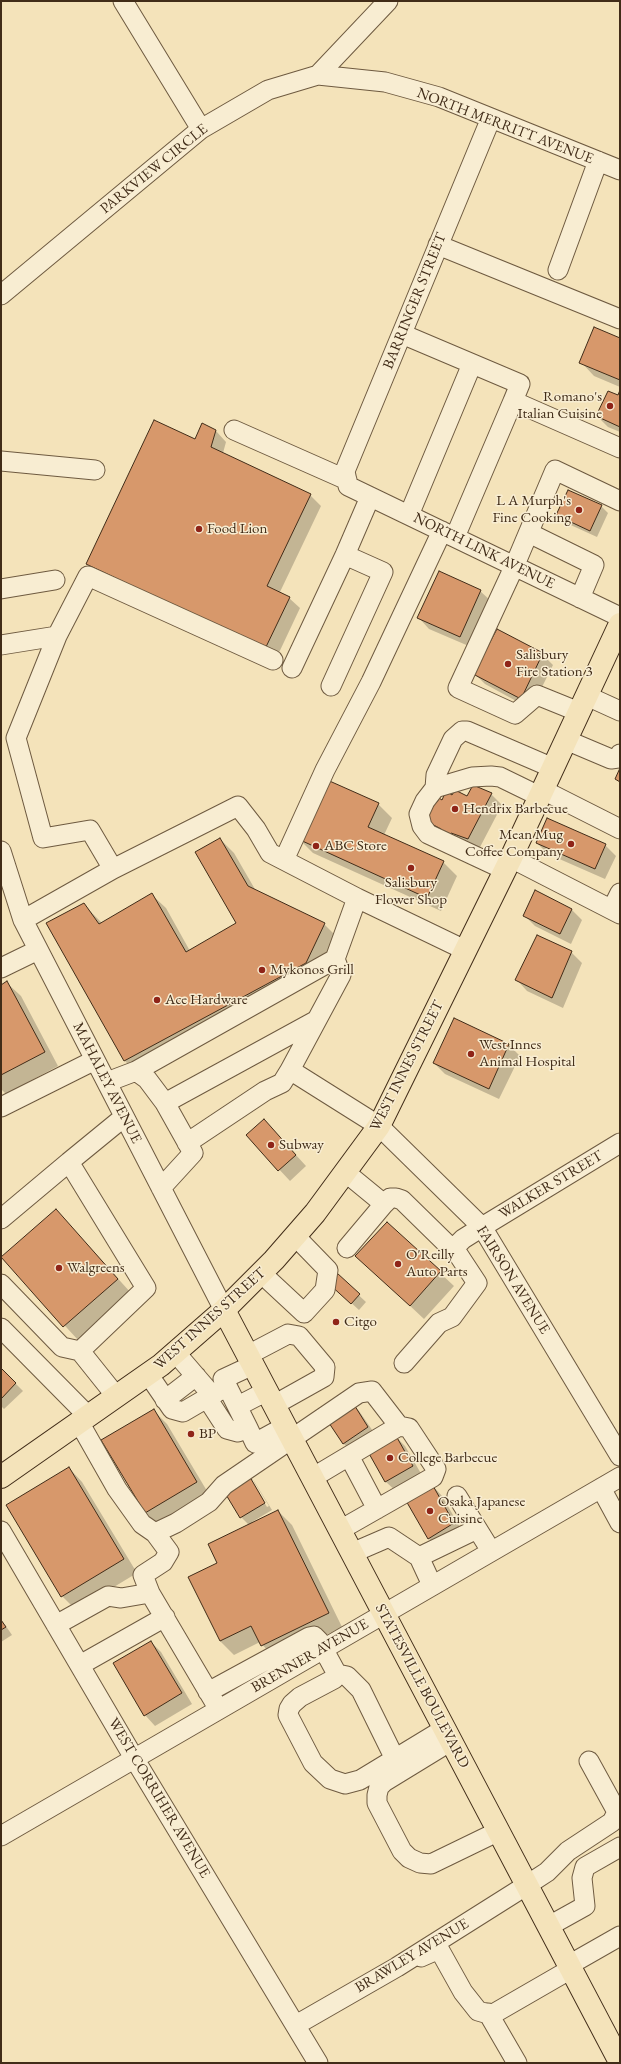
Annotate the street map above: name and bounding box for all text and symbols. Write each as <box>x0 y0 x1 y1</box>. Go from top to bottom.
street label: NORTH MERRITT AVENUE <box>414 84 596 168</box>
street label: PARKVIEW CIRCLE <box>97 120 211 218</box>
street label: BARRINGER STREET <box>379 230 451 372</box>
place label: Romano's Italian Cuisine <box>518 388 602 423</box>
marker: Romano's Italian Cuisine <box>605 401 615 411</box>
place label: L A Murph's Fine Cooking <box>492 492 571 527</box>
marker: L A Murph's Fine Cooking <box>574 505 584 515</box>
street label: NORTH LINK AVENUE <box>410 509 558 593</box>
place label: Food Lion <box>207 520 267 538</box>
marker: Food Lion <box>194 524 204 534</box>
place label: Salisbury Fire Station 3 <box>516 646 593 681</box>
marker: Salisbury Fire Station 3 <box>503 659 513 669</box>
place label: Hendrix Barbecue <box>463 800 568 818</box>
marker: Hendrix Barbecue <box>450 804 460 814</box>
place label: Mean Mug Coffee Company <box>465 826 563 861</box>
place label: ABC Store <box>324 837 387 855</box>
marker: Mean Mug Coffee Company <box>566 839 576 849</box>
marker: ABC Store <box>311 841 321 851</box>
marker: Salisbury Flower Shop <box>406 863 416 873</box>
place label: Salisbury Flower Shop <box>375 874 447 909</box>
place label: Mykonos Grill <box>270 961 354 979</box>
marker: Mykonos Grill <box>257 965 267 975</box>
place label: Ace Hardware <box>165 991 248 1009</box>
marker: Ace Hardware <box>152 995 162 1005</box>
street label: WEST INNES STREET <box>366 998 448 1134</box>
street label: MAHALEY AVENUE <box>69 1019 145 1147</box>
place label: West Innes Animal Hospital <box>479 1036 575 1071</box>
marker: West Innes Animal Hospital <box>466 1049 476 1059</box>
place label: Subway <box>279 1136 324 1154</box>
marker: Subway <box>266 1140 276 1150</box>
street label: WALKER STREET <box>496 1147 606 1223</box>
street label: FAIRSON AVENUE <box>472 1223 554 1337</box>
place label: O'Reilly Auto Parts <box>406 1246 467 1281</box>
place label: Walgreens <box>67 1259 125 1277</box>
marker: O'Reilly Auto Parts <box>393 1259 403 1269</box>
marker: Walgreens <box>54 1263 64 1273</box>
street label: WEST INNES STREET <box>150 1264 270 1374</box>
place label: Citgo <box>344 1313 377 1331</box>
marker: Citgo <box>331 1317 341 1327</box>
place label: BP <box>199 1425 216 1443</box>
marker: BP <box>186 1429 196 1439</box>
place label: College Barbecue <box>398 1449 497 1467</box>
marker: College Barbecue <box>385 1453 395 1463</box>
place label: Osaka Japanese Cuisine <box>438 1493 525 1528</box>
marker: Osaka Japanese Cuisine <box>425 1506 435 1516</box>
street label: STATESVILLE BOULEVARD <box>371 1601 473 1771</box>
street label: BRENNER AVENUE <box>248 1615 372 1697</box>
street label: WEST CORRIHER AVENUE <box>104 1715 214 1881</box>
street label: BRAWLEY AVENUE <box>352 1915 472 1997</box>

